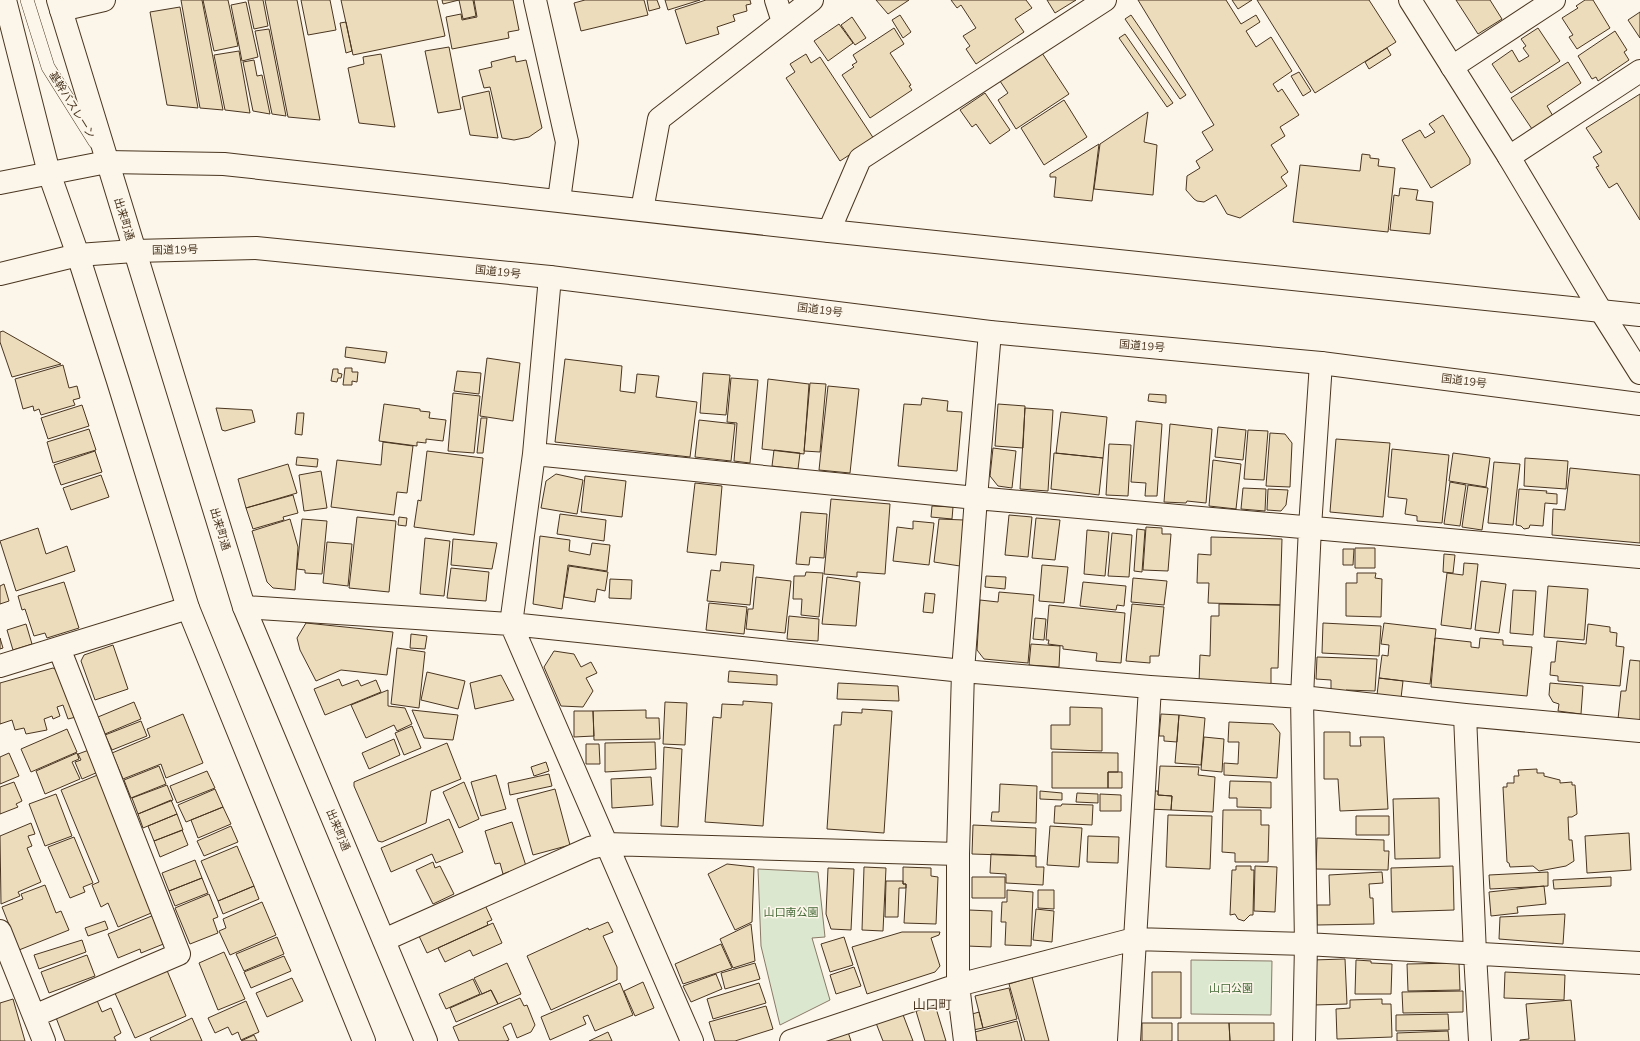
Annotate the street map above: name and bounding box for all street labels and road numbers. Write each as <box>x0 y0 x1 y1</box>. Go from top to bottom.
street label: 基幹バスレーン <box>45 69 99 141</box>
street label: 出来町通 <box>110 196 138 242</box>
street label: 国道19号 <box>152 242 198 258</box>
street label: 国道19号 <box>474 262 522 282</box>
street label: 国道19号 <box>796 300 844 320</box>
street label: 国道19号 <box>1118 337 1166 355</box>
street label: 国道19号 <box>1440 371 1488 391</box>
street label: 出来町通 <box>206 506 234 552</box>
street label: 出来町通 <box>323 807 353 853</box>

